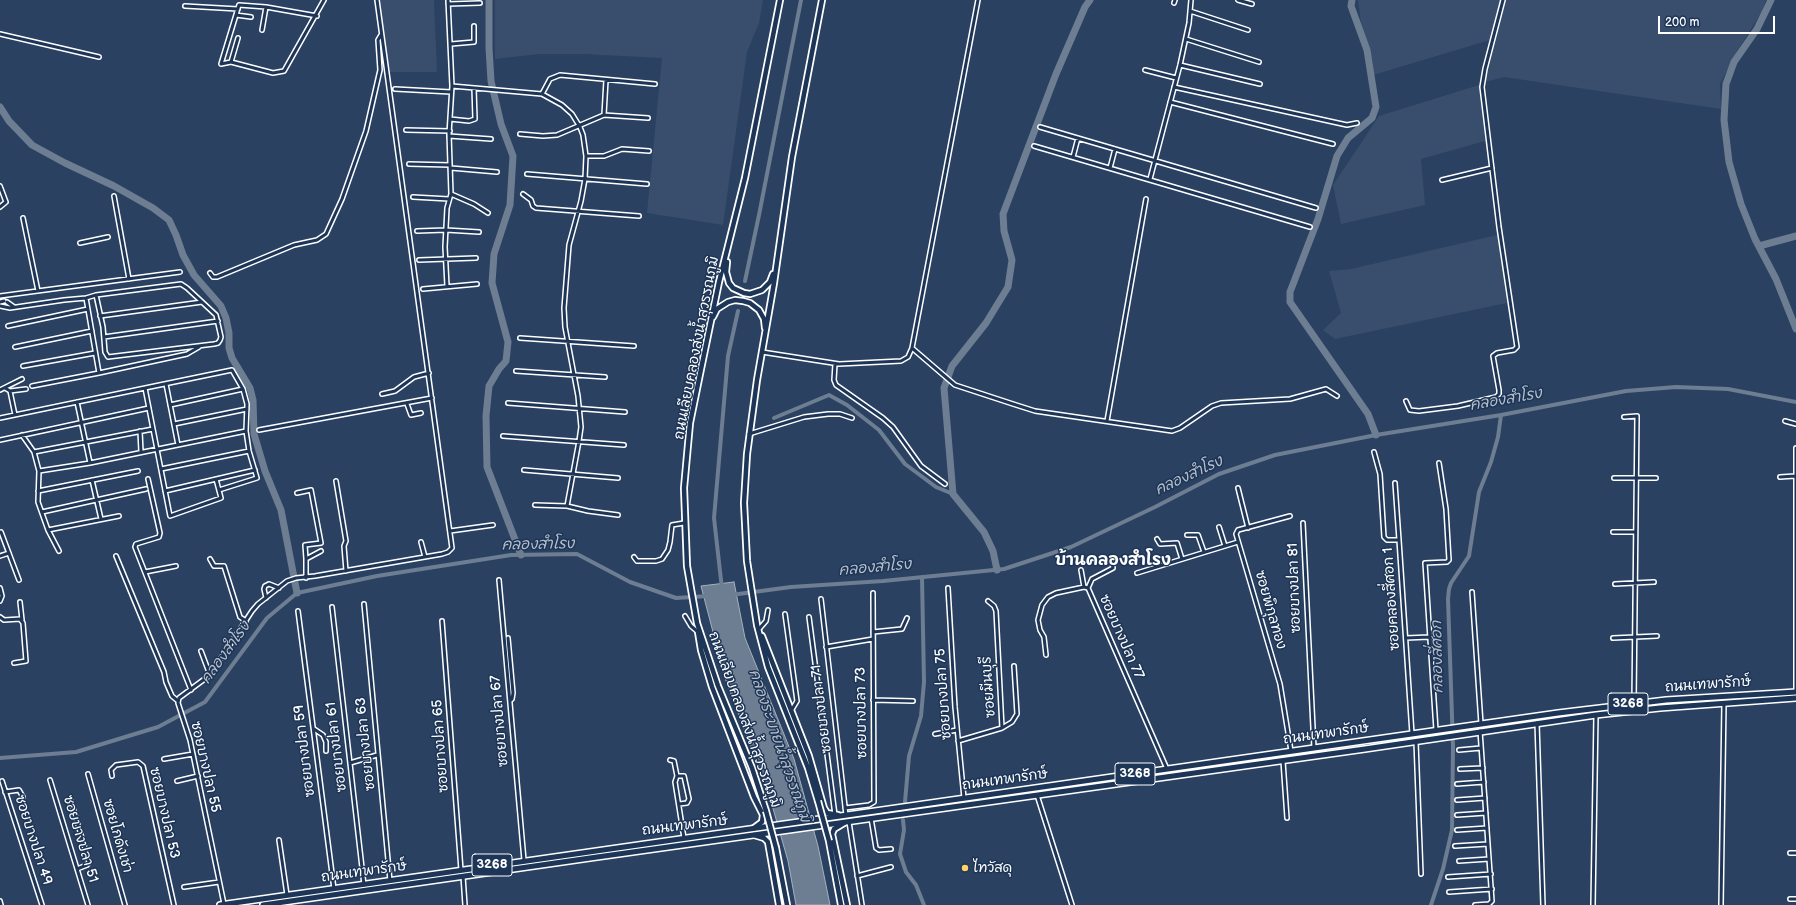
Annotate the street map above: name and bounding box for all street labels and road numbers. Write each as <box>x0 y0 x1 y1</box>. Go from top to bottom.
street label: ถนนเลียบคลองส่งน้ำสุวรรณภูมิ <box>671 255 723 441</box>
street label: ซอยบางปลา 81 <box>1285 543 1305 633</box>
street label: ซอยคลองสี่ศอก 1 <box>1380 547 1404 651</box>
street label: ซอยพิกุลทอง <box>1251 569 1289 651</box>
street label: ซอยบางปลา 77 <box>1095 592 1147 682</box>
street label: ถนนเลียบคลองส่งน้ำสุวรรณภูมิ <box>704 630 784 810</box>
street label: ซอยบางปลา 75 <box>932 648 956 740</box>
street label: ซอยมีนบุรี <box>978 656 1000 718</box>
street label: ซอยบางปลา 71 <box>808 664 836 754</box>
street label: ซอยบางปลา 73 <box>853 667 871 759</box>
street label: ซอยบางปลา 67 <box>488 674 512 768</box>
street label: ถนนเทพารักษ์ <box>1664 674 1752 696</box>
road number: 3268 <box>1608 693 1648 715</box>
street label: ซอยบางปลา 63 <box>353 696 379 792</box>
street label: ซอยบางปลา 65 <box>429 699 453 793</box>
street label: ซอยบางปลา 61 <box>323 701 351 793</box>
street label: ซอยบางปลา 59 <box>291 704 319 798</box>
street label: ซอยบางปลา 55 <box>186 720 224 814</box>
street label: ถนนเทพารักษ์ <box>1282 720 1370 748</box>
road number: 3268 <box>1115 763 1155 785</box>
street label: ซอยบางปลา 53 <box>145 766 183 860</box>
street label: ถนนเทพารักษ์ <box>961 766 1049 794</box>
street label: ซอยบางปลา 49 <box>11 793 55 887</box>
street label: ซอยบางปลา 51 <box>59 793 101 885</box>
street label: ซอยโกดังเช่า <box>98 797 136 875</box>
street label: ถนนเทพารักษ์ <box>641 812 729 840</box>
road number: 3268 <box>472 854 512 876</box>
street label: ถนนเทพารักษ์ <box>320 858 408 886</box>

